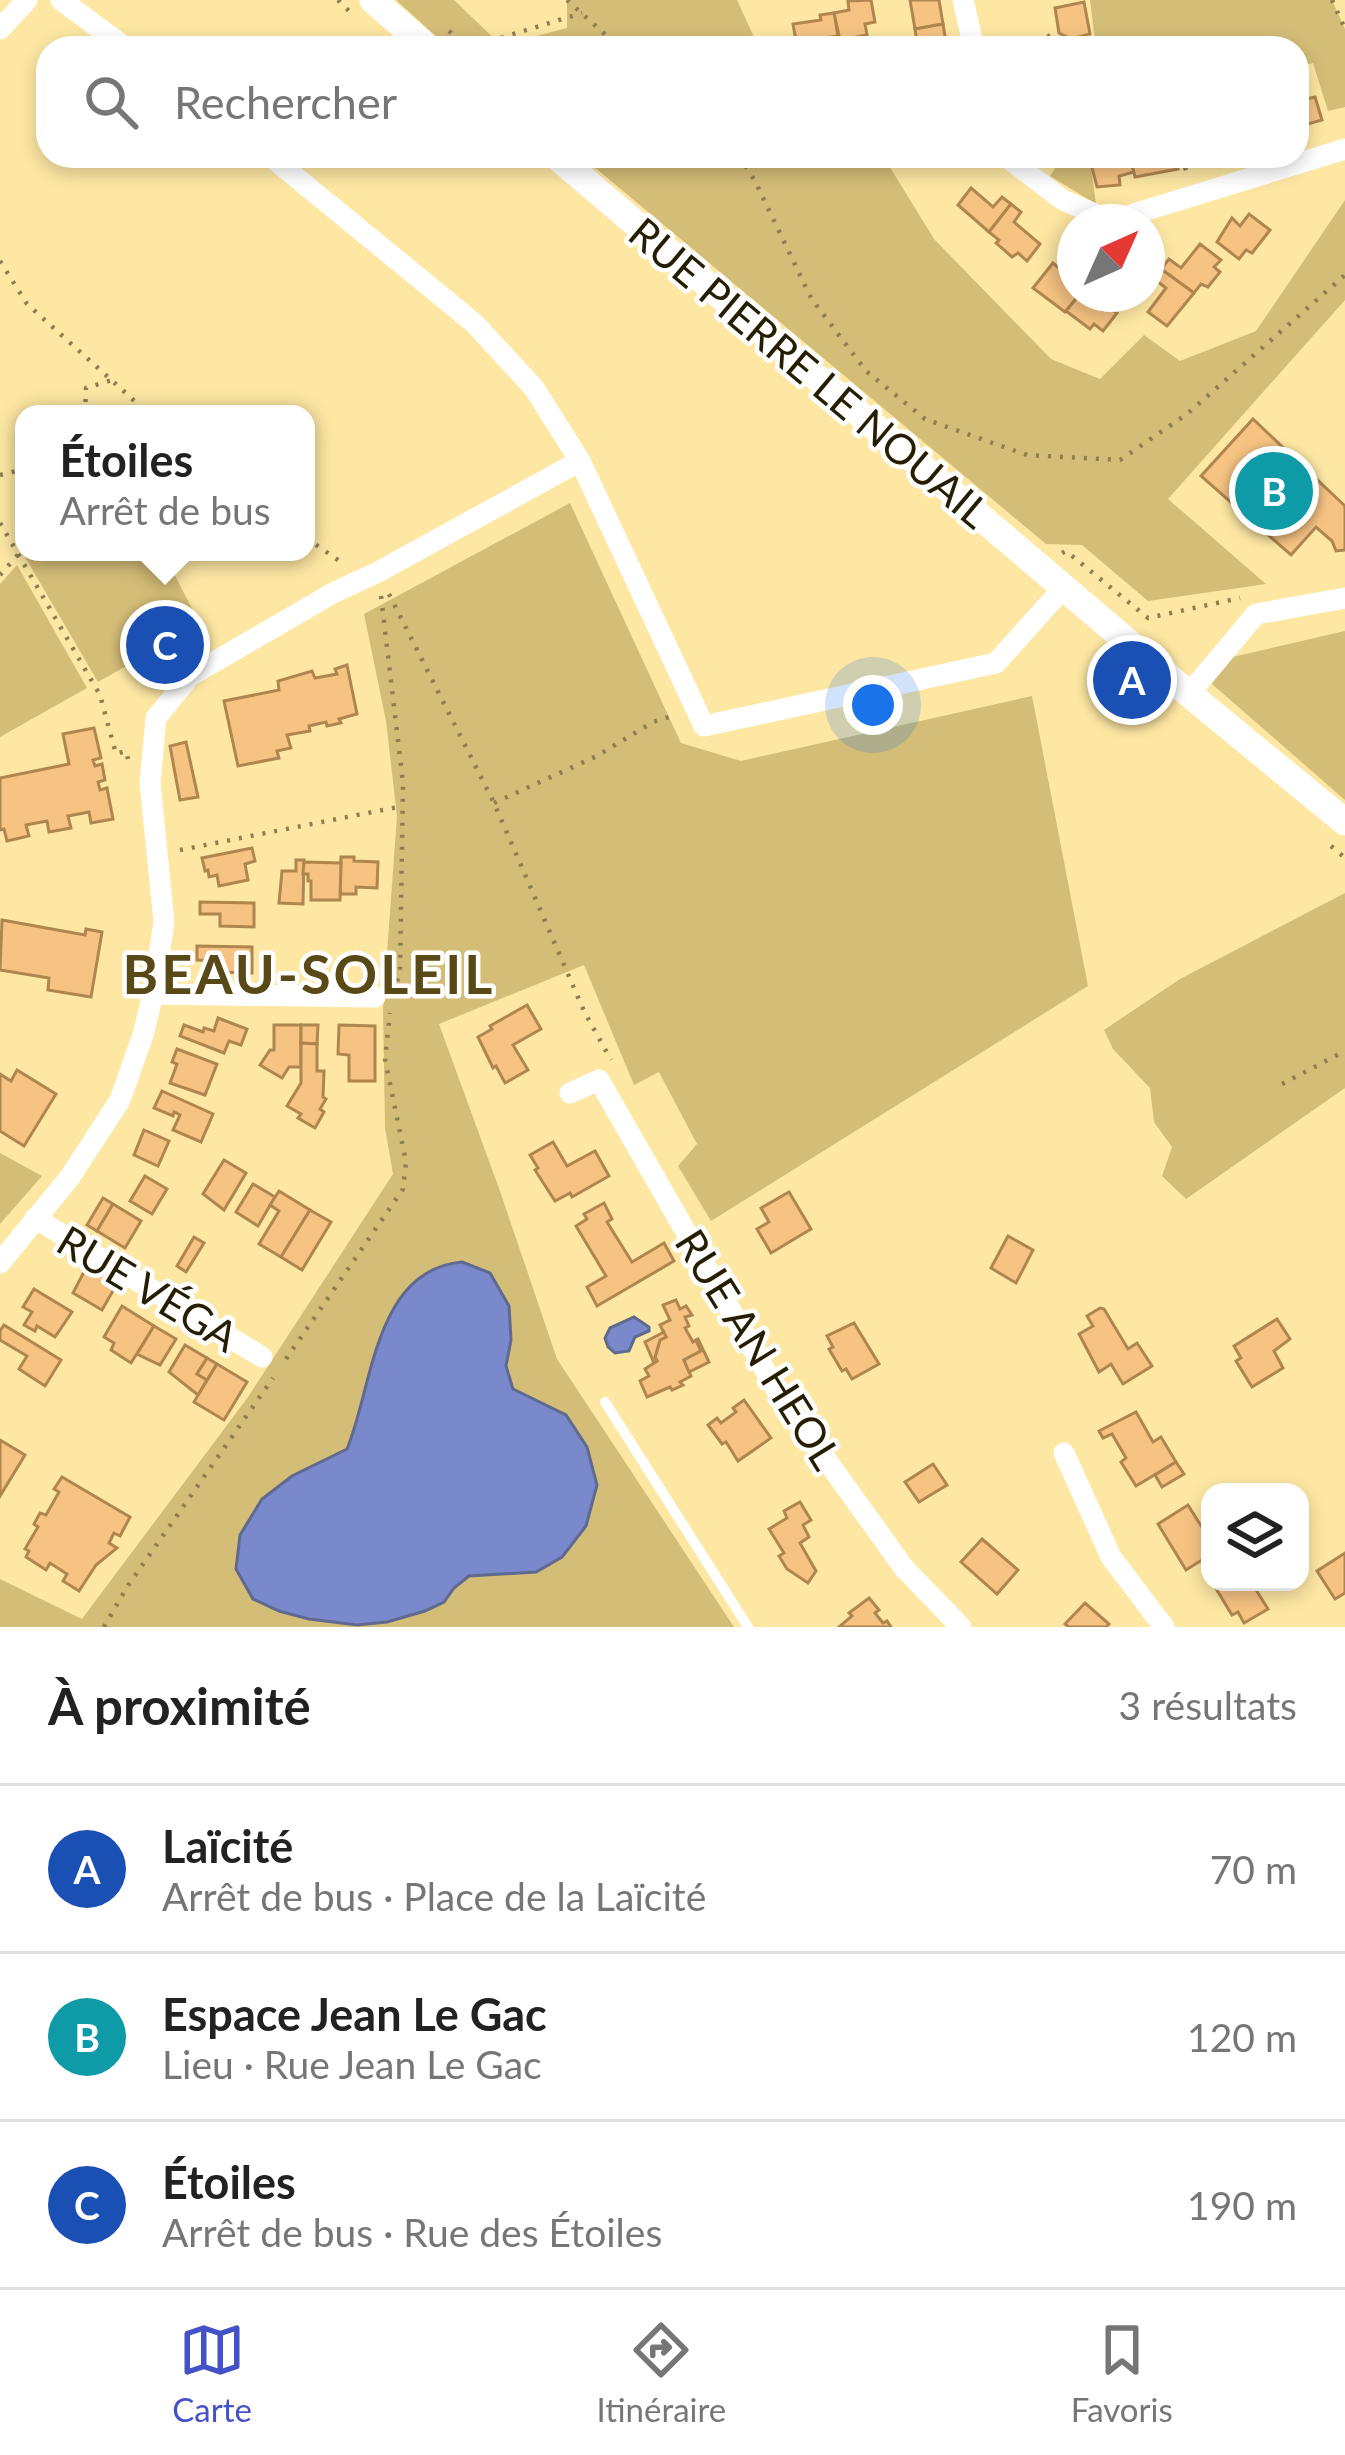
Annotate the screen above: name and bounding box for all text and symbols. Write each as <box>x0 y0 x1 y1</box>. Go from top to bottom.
search box <box>36 36 1309 168</box>
icon: search <box>78 69 144 135</box>
text: Rechercher <box>174 75 397 129</box>
north arrow <box>1057 204 1165 312</box>
street label: RUE PIERRE LE NOUAIL <box>620 207 1000 537</box>
popup <box>15 405 315 561</box>
text: Étoiles <box>59 433 193 487</box>
pin: B <box>1235 446 1313 536</box>
text: Arrêt de bus <box>59 487 271 533</box>
pin: C <box>126 600 204 690</box>
pin: A <box>1093 635 1171 725</box>
your location <box>843 675 903 735</box>
district label: BEAU-SOLEIL <box>123 941 495 1006</box>
street label: RUE VÉGA <box>49 1215 248 1362</box>
street label: RUE AN HEOL <box>666 1220 852 1478</box>
map controls <box>1201 1483 1309 1591</box>
button: layers <box>1201 1483 1309 1591</box>
text: À proximité <box>48 1675 311 1736</box>
text: 3 résultats <box>1119 1682 1297 1728</box>
text: Laïcité <box>162 1819 293 1873</box>
text: A <box>73 1846 101 1892</box>
text: 70 m <box>1210 1846 1297 1892</box>
text: Arrêt de bus · Place de la Laïcité <box>162 1873 706 1919</box>
text: Espace Jean Le Gac <box>162 1987 547 2041</box>
text: B <box>74 2014 100 2060</box>
text: 120 m <box>1187 2014 1297 2060</box>
text: Lieu · Rue Jean Le Gac <box>162 2041 542 2087</box>
text: Étoiles <box>162 2155 296 2209</box>
text: C <box>74 2182 100 2228</box>
text: 190 m <box>1187 2182 1297 2228</box>
text: Arrêt de bus · Rue des Étoiles <box>162 2209 662 2255</box>
tab: Carte <box>172 2317 252 2429</box>
tab: Itinéraire <box>596 2317 726 2429</box>
tab: Favoris <box>1071 2317 1173 2429</box>

